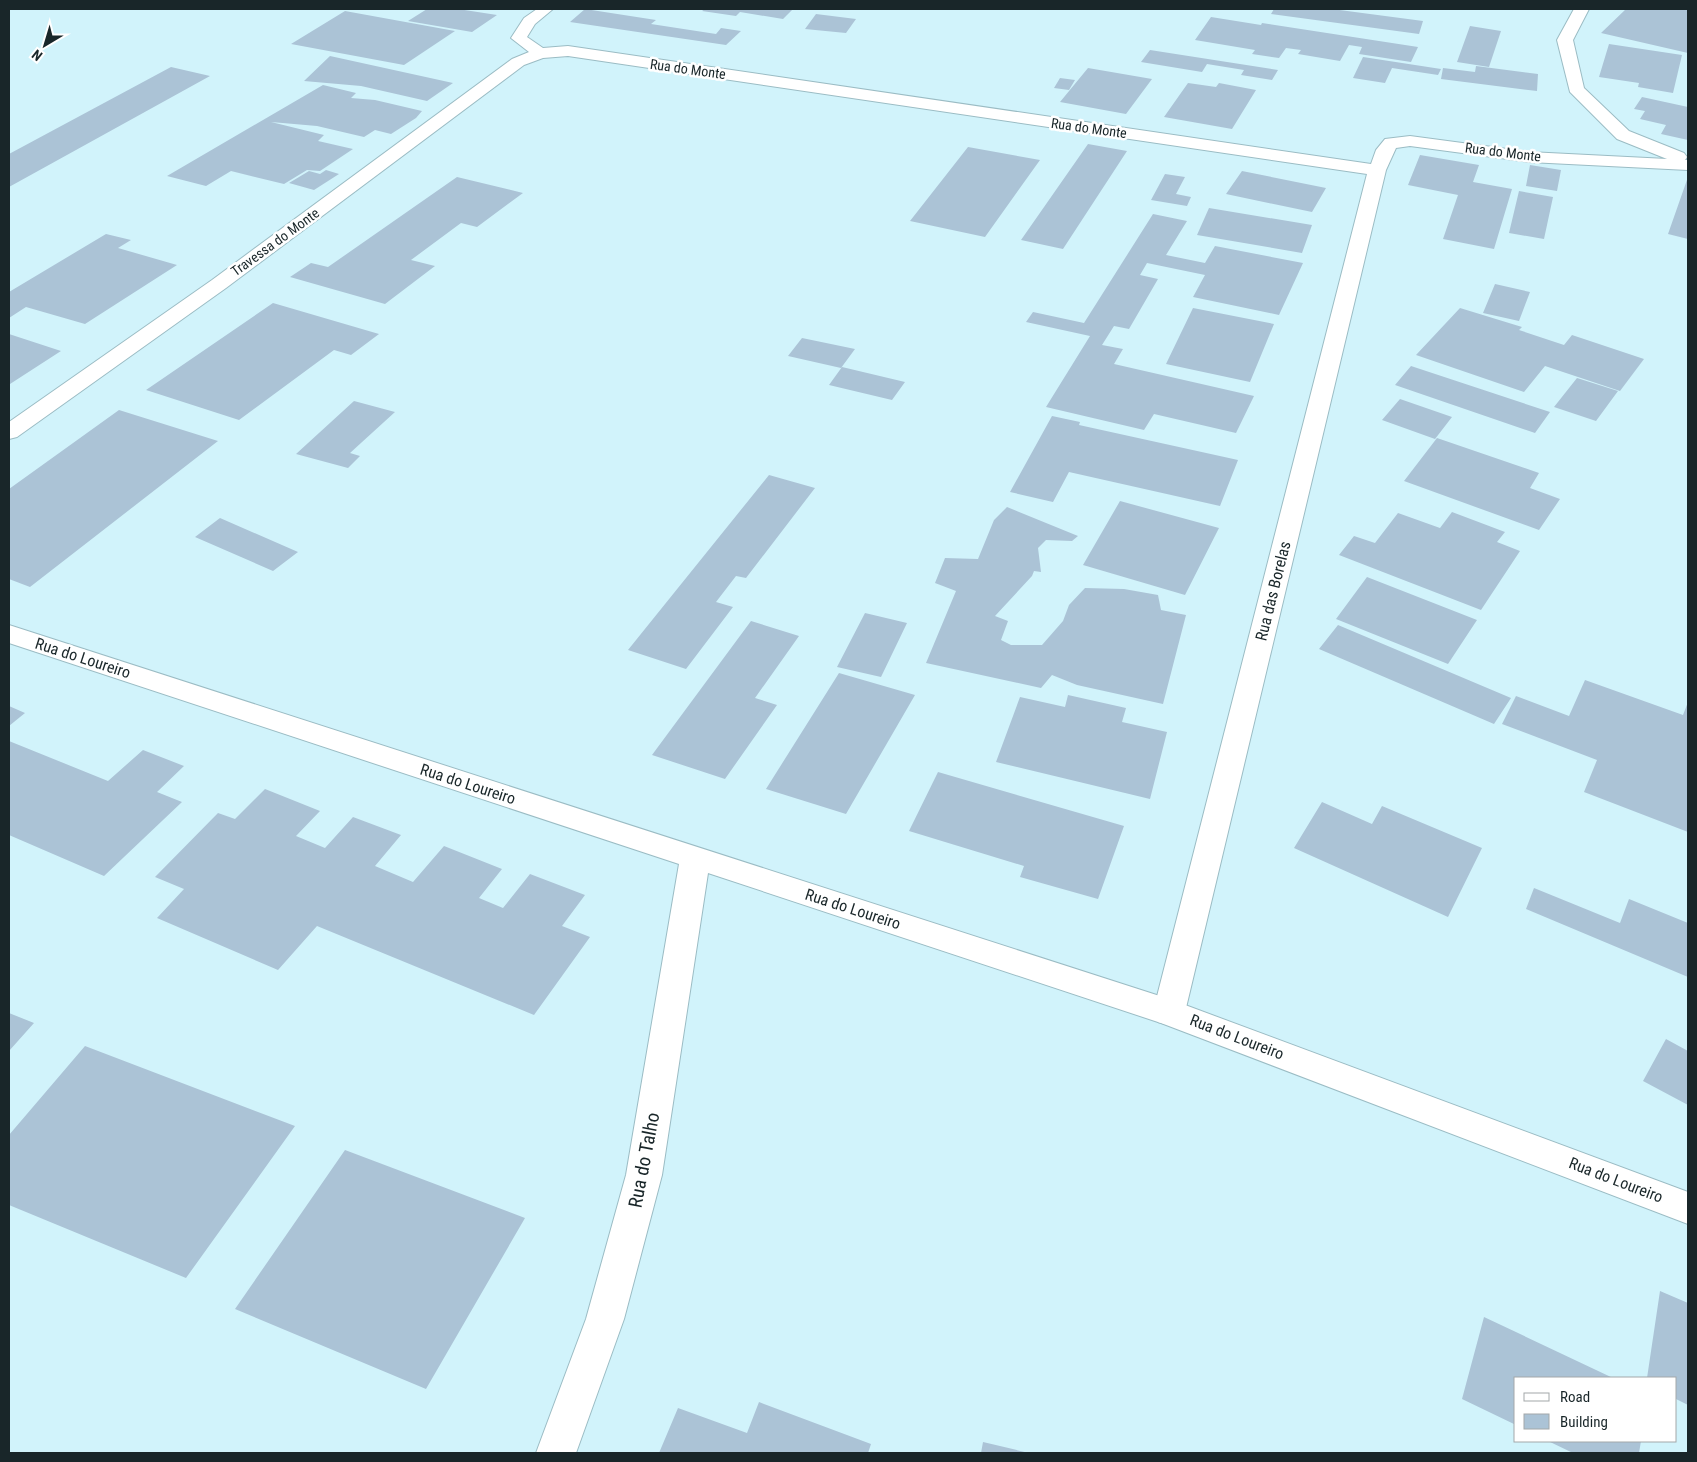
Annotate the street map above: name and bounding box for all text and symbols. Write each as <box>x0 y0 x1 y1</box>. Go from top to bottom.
north arrow <box>20 20 70 70</box>
text: N <box>29 46 45 64</box>
street label: Rua do Monte <box>649 56 727 82</box>
street label: Rua do Monte <box>1050 115 1128 141</box>
street label: Rua do Monte <box>1464 139 1542 165</box>
street label: Travessa do Monte <box>228 204 322 279</box>
street label: Rua das Borelas <box>1251 539 1295 643</box>
street label: Rua do Loureiro <box>33 634 133 682</box>
street label: Rua do Loureiro <box>418 760 518 808</box>
street label: Rua do Loureiro <box>803 885 903 933</box>
street label: Rua do Loureiro <box>1187 1010 1287 1064</box>
street label: Rua do Talho <box>623 1110 665 1210</box>
street label: Rua do Loureiro <box>1566 1153 1666 1207</box>
legend <box>1514 1377 1677 1442</box>
text: Road <box>1560 1388 1590 1406</box>
text: Building <box>1560 1413 1608 1431</box>

